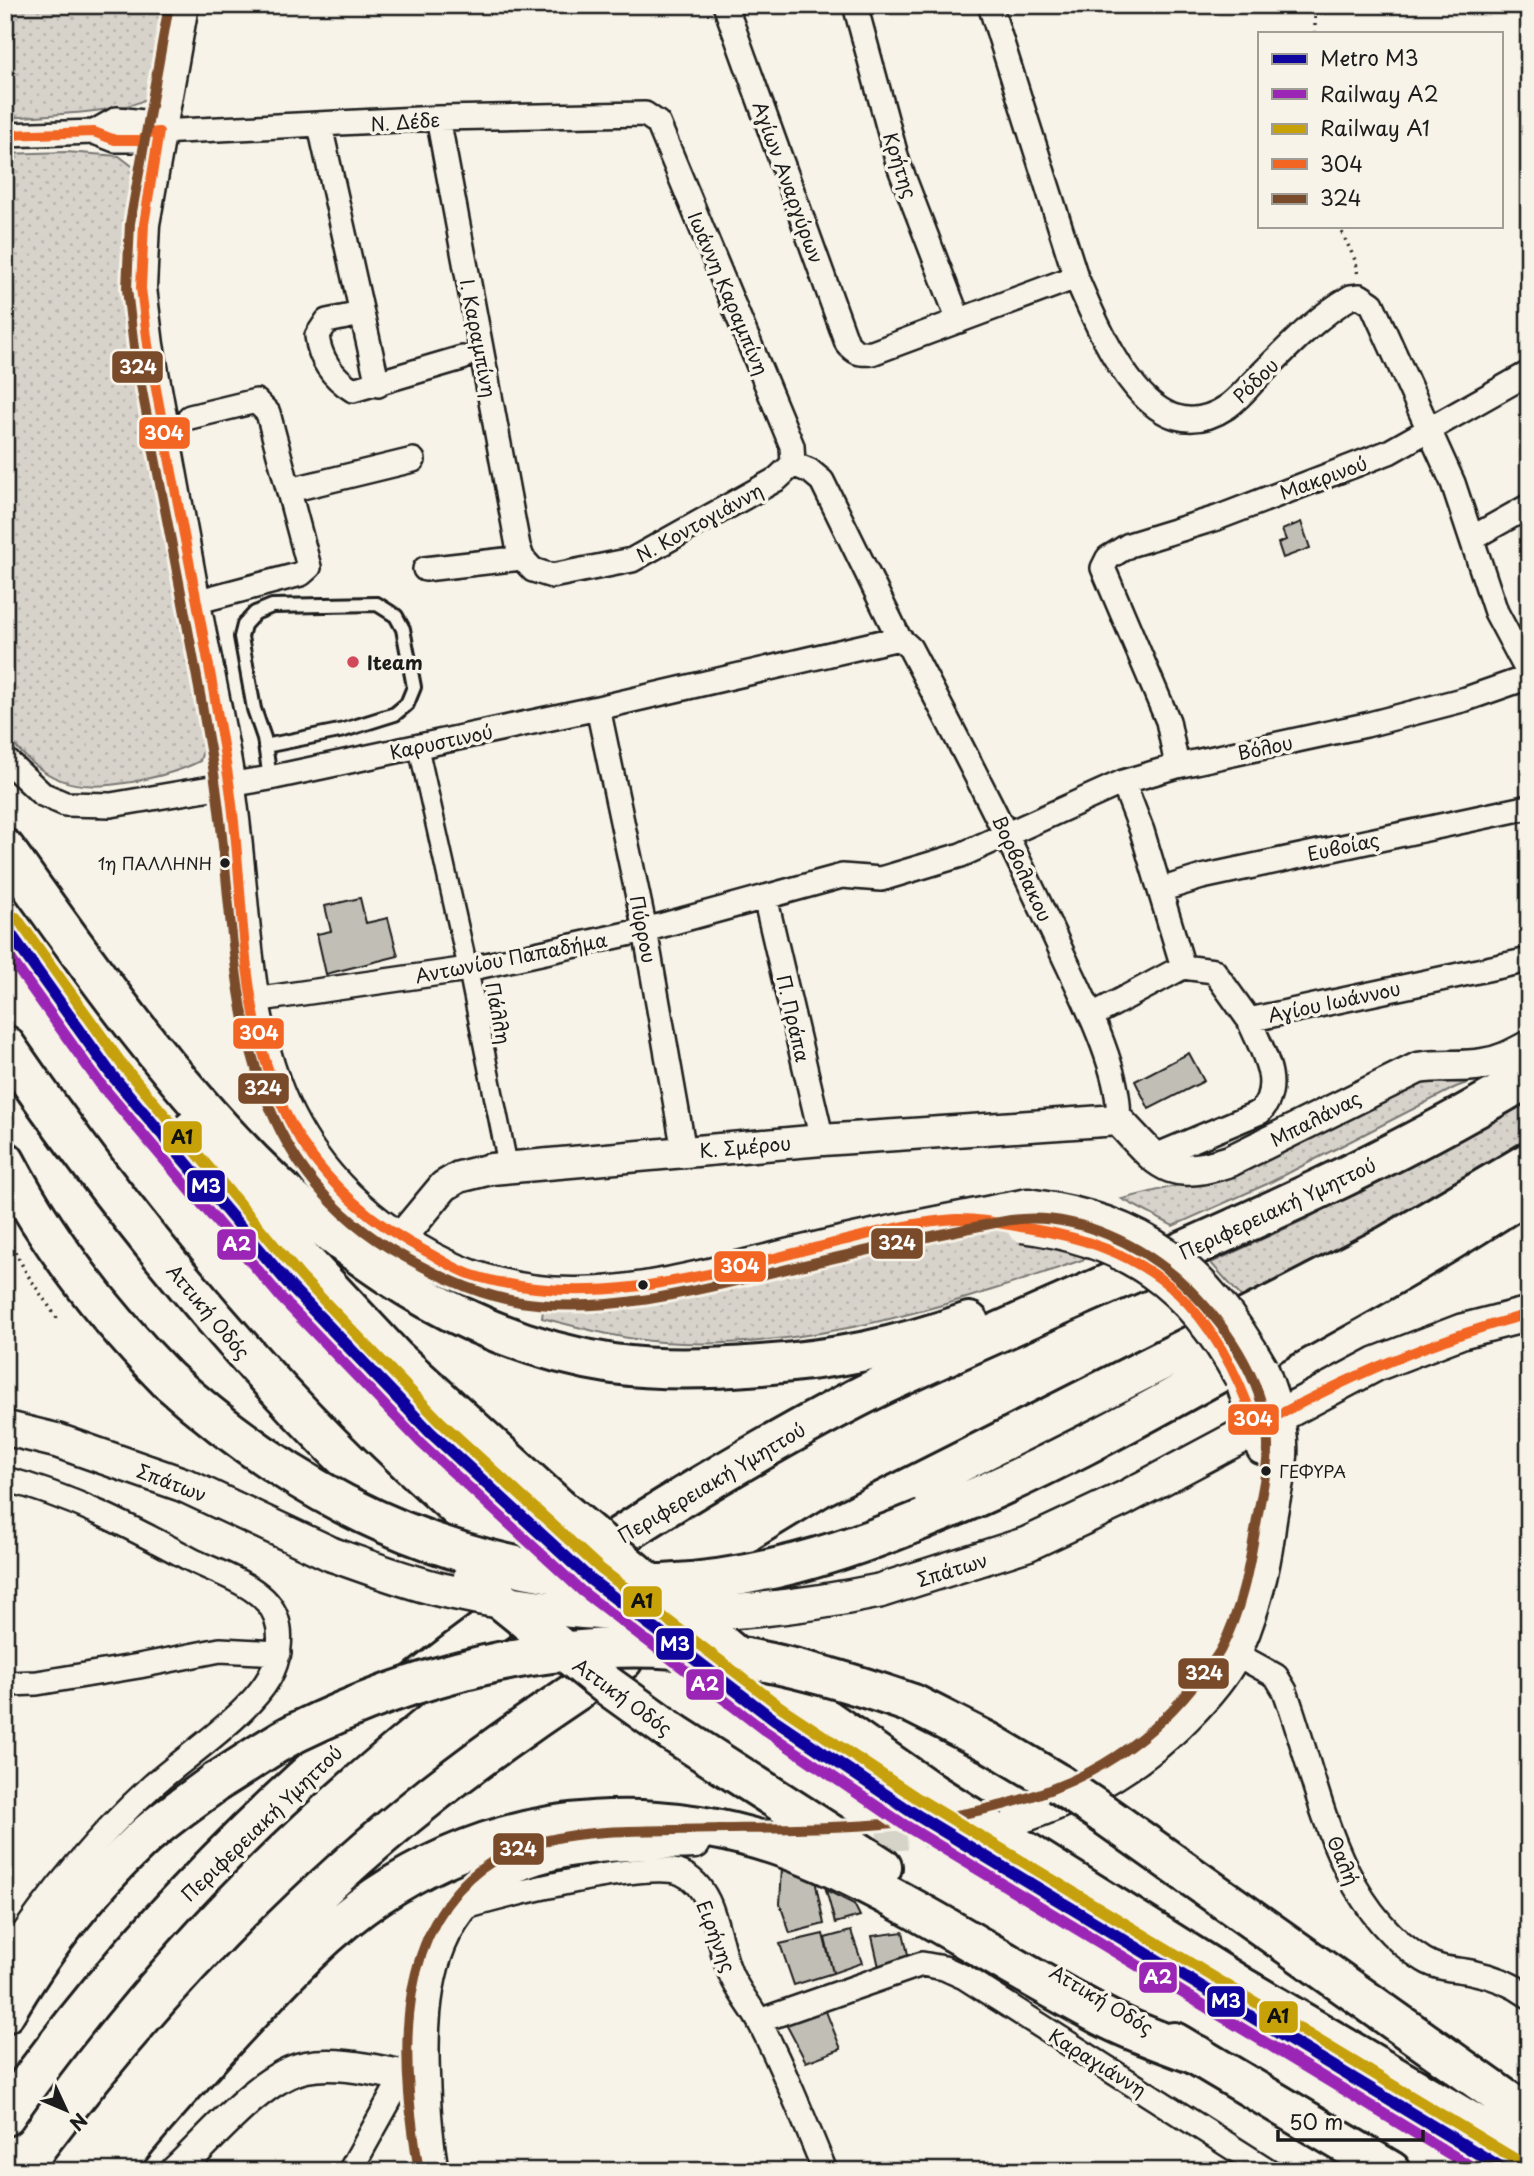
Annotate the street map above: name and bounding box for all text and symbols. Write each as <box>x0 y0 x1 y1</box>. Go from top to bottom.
legend <box>1258 32 1502 228</box>
text: Metro Μ3 <box>1320 41 1419 73</box>
text: Railway A2 <box>1320 77 1439 109</box>
street label: Αγίων Αναργύρων <box>747 97 831 267</box>
street label: Ν. Δέδε <box>369 105 441 137</box>
text: Railway A1 <box>1320 111 1430 143</box>
street label: Κρήτης <box>877 128 925 202</box>
text: 304 <box>1320 147 1363 179</box>
text: 324 <box>1320 181 1362 213</box>
street label: Ιωάννη Καραμπίνη <box>682 207 776 379</box>
street label: Ι. Καραμπίνη <box>454 276 504 400</box>
line badge: 324 <box>111 350 164 384</box>
street label: Ρόδου <box>1226 351 1284 409</box>
text: 324 <box>119 352 157 380</box>
line badge: 304 <box>138 416 191 450</box>
text: 304 <box>144 418 184 446</box>
street label: Μακρινού <box>1275 448 1371 506</box>
street label: Ν. Koντογιάννη <box>630 475 768 569</box>
place label: Iteam <box>367 648 423 676</box>
marker: Iteam <box>345 654 361 670</box>
street label: Καρυστινού <box>387 716 495 766</box>
street label: Βόλου <box>1235 728 1295 766</box>
street label: Βορβολακου <box>986 810 1060 926</box>
street label: Ευβοίας <box>1304 825 1382 867</box>
place label: 1η ΠΑΛΛΗΝΗ <box>98 850 212 876</box>
marker: 1η ΠΑΛΛΗΝΗ <box>218 856 232 870</box>
street label: Πύρρου <box>624 893 664 965</box>
street label: Αντωνίου Παπαδήμα <box>413 925 609 989</box>
street label: Π. Πράπα <box>770 971 818 1065</box>
street label: Αγίου Ιωάννου <box>1265 973 1403 1029</box>
street label: Πάλλη <box>479 980 519 1046</box>
line badge: 304 <box>232 1017 285 1050</box>
text: 304 <box>239 1018 279 1046</box>
line badge: 324 <box>237 1072 290 1105</box>
text: 324 <box>244 1073 282 1101</box>
street label: Μπαλάνας <box>1265 1083 1365 1153</box>
line badge: A1 <box>162 1120 203 1154</box>
text: A1 <box>171 1122 193 1150</box>
street label: Κ. Σμέρου <box>698 1128 792 1164</box>
street label: Περιφερειακή Υμηττού <box>1174 1150 1380 1266</box>
line badge: Μ3 <box>186 1169 226 1203</box>
text: Μ3 <box>191 1171 221 1199</box>
line badge: 324 <box>870 1227 924 1260</box>
line badge: A2 <box>216 1228 257 1261</box>
text: 324 <box>878 1228 916 1256</box>
text: A2 <box>223 1229 251 1257</box>
line badge: 304 <box>713 1250 767 1283</box>
text: 304 <box>720 1251 760 1279</box>
street label: Αττική Οδός <box>161 1257 257 1365</box>
unlabelled marker <box>636 1278 650 1292</box>
line badge: 304 <box>1227 1403 1280 1436</box>
text: 304 <box>1233 1404 1273 1432</box>
street label: Περιφερειακή Υμηττού <box>612 1415 810 1549</box>
street label: Σπάτων <box>133 1456 211 1508</box>
place label: ΓΕΦΥΡΑ <box>1279 1458 1346 1484</box>
marker: ΓΕΦΥΡΑ <box>1259 1464 1273 1478</box>
street label: Σπάτων <box>913 1545 991 1593</box>
line badge: A1 <box>622 1585 663 1618</box>
text: A1 <box>631 1586 653 1614</box>
line badge: Μ3 <box>655 1627 695 1661</box>
text: Μ3 <box>660 1629 690 1657</box>
street label: Αττική Οδός <box>568 1650 678 1742</box>
line badge: 324 <box>1177 1657 1230 1690</box>
text: 324 <box>1185 1658 1223 1686</box>
line badge: A2 <box>685 1668 725 1701</box>
text: A2 <box>691 1669 719 1697</box>
street label: Περιφερειακή Υμηττού <box>174 1738 348 1908</box>
street label: Θαλή <box>1321 1831 1367 1889</box>
line badge: 324 <box>492 1832 545 1866</box>
text: 324 <box>499 1834 537 1862</box>
street label: Ειρήνης <box>690 1896 744 1976</box>
street label: Αττική Οδός <box>1045 1957 1159 2041</box>
line badge: A2 <box>1138 1961 1178 1994</box>
text: A2 <box>1144 1962 1172 1990</box>
line badge: Μ3 <box>1206 1985 1246 2018</box>
text: Μ3 <box>1211 1986 1241 2014</box>
line badge: A1 <box>1258 2000 1299 2034</box>
text: A1 <box>1267 2001 1289 2029</box>
street label: Καραγιάννη <box>1044 2021 1152 2103</box>
north arrow <box>32 2074 102 2144</box>
scale bar <box>1278 2099 1424 2143</box>
text: 50 m <box>1289 2105 1343 2137</box>
text: N <box>64 2107 94 2138</box>

